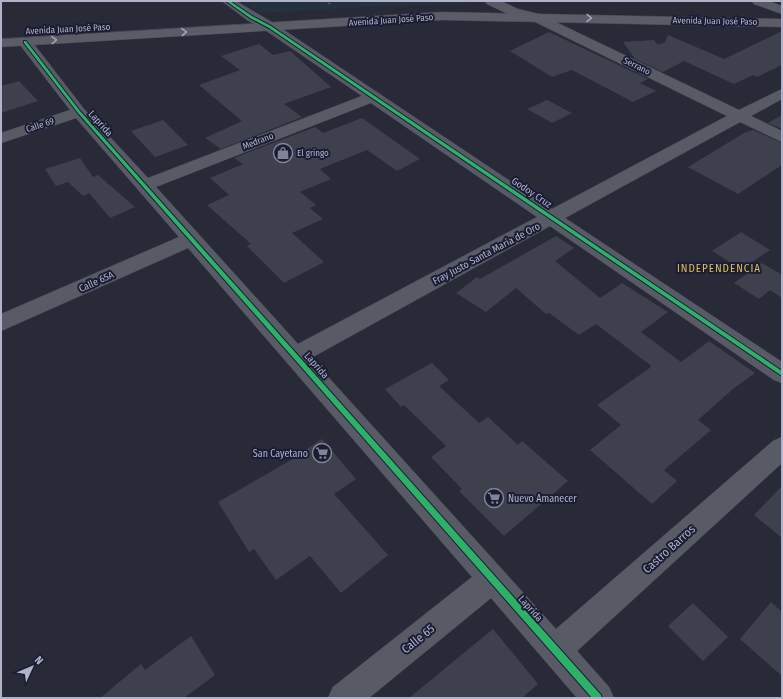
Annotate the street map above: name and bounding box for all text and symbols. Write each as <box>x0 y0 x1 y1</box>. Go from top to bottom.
street label: Avenida Juan José Paso <box>348 12 434 28</box>
one-way arrow <box>586 14 592 22</box>
street label: Avenida Juan José Paso <box>673 15 758 27</box>
street label: Avenida Juan José Paso <box>25 22 111 36</box>
one-way arrow <box>181 28 187 37</box>
one-way arrow <box>51 36 57 44</box>
street label: Serrano <box>622 55 652 77</box>
street label: Laprida <box>85 108 115 139</box>
street label: Calle 69 <box>25 116 55 134</box>
street label: Medrano <box>241 130 275 151</box>
shop icon: El gringo <box>272 142 294 164</box>
place label: El gringo <box>297 148 329 158</box>
street label: Godoy Cruz <box>509 175 554 211</box>
street label: Fray Justo Santa María de Oro <box>430 220 542 287</box>
district label: INDEPENDENCIA <box>677 262 761 275</box>
street label: Calle 65A <box>77 269 116 295</box>
street label: Laprida <box>302 350 331 381</box>
supermarket icon: San Cayetano <box>311 442 333 464</box>
place label: San Cayetano <box>253 448 308 460</box>
supermarket icon: Nuevo Amanecer <box>483 487 505 509</box>
place label: Nuevo Amanecer <box>508 493 577 505</box>
street label: Castro Barros <box>640 522 698 576</box>
street label: Laprida <box>515 593 545 624</box>
street label: Calle 65 <box>399 621 438 656</box>
north arrow <box>12 647 52 687</box>
text: N <box>32 654 46 667</box>

